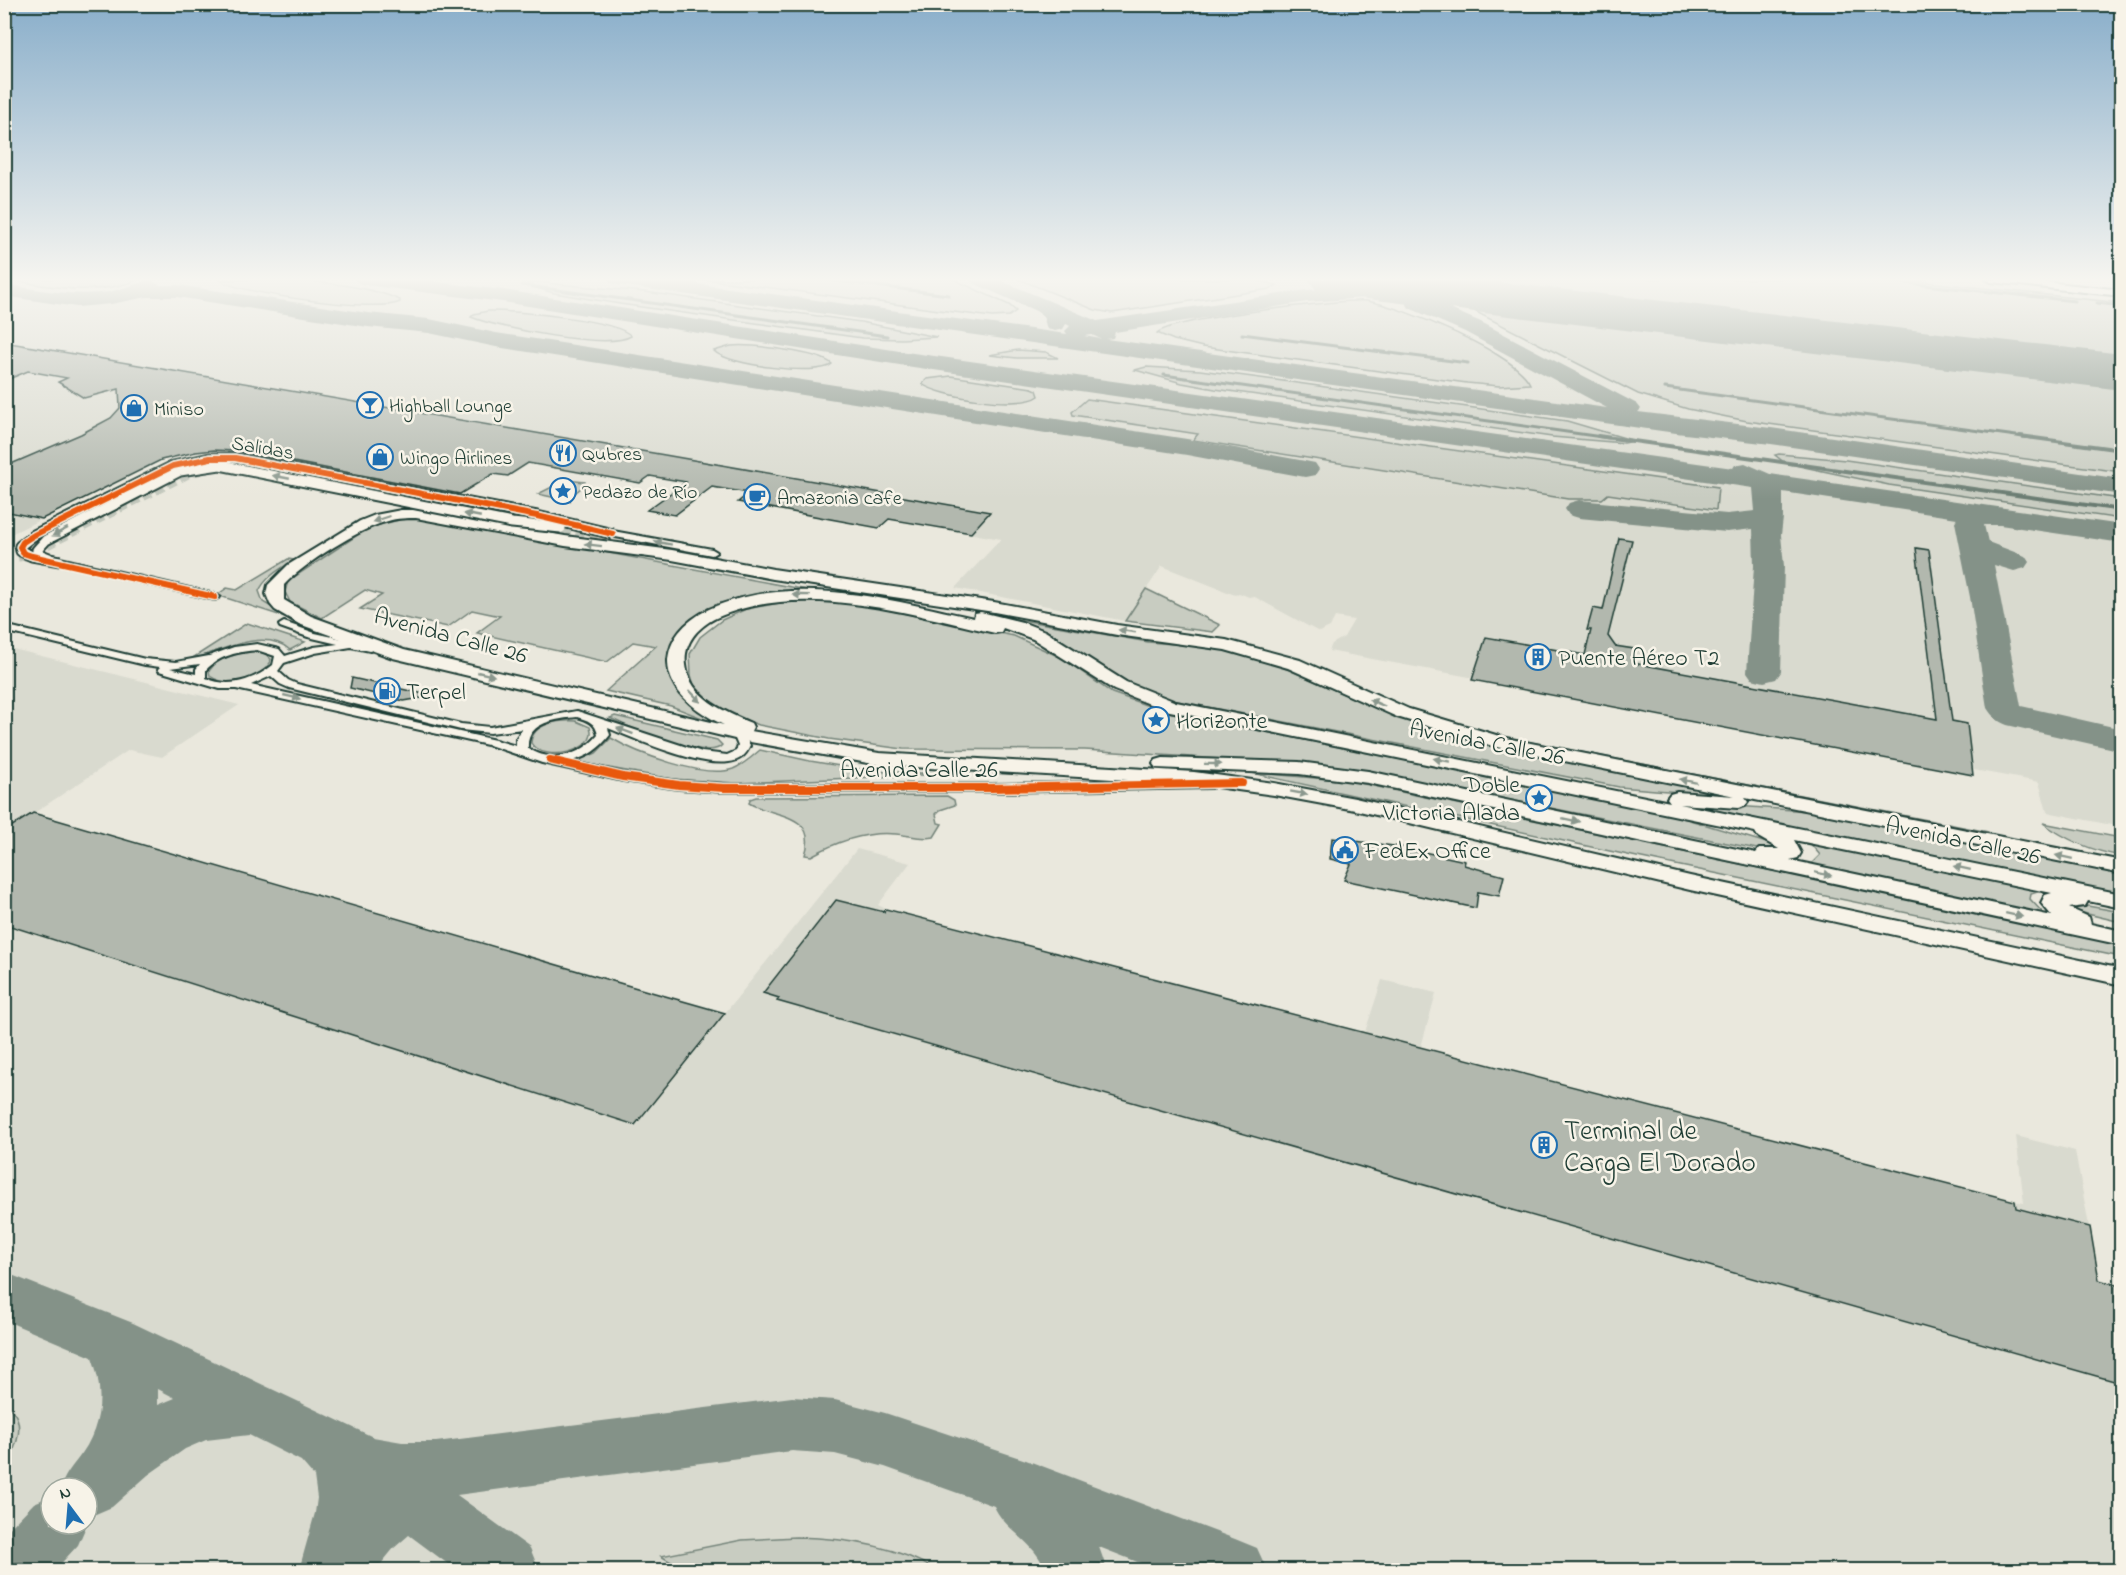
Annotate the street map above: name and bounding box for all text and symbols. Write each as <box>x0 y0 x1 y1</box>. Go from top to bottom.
bar icon: Highball Lounge <box>355 390 385 420</box>
shop icon: Miniso <box>119 393 149 423</box>
place label: Highball Lounge <box>389 393 512 423</box>
place label: Miniso <box>154 396 204 425</box>
street label: Salidas <box>229 430 296 469</box>
restaurant icon: Qubres <box>548 438 578 468</box>
place label: Qubres <box>582 441 642 470</box>
shop icon: Wingo Airlines <box>365 442 395 472</box>
place label: Wingo Airlines <box>400 445 512 475</box>
one-way arrow <box>271 472 290 481</box>
place icon: Pedazo de Río <box>548 476 578 506</box>
place label: Pedazo de Río <box>582 479 697 508</box>
cafe icon: Amazonia cafe <box>742 482 772 512</box>
place label: Amazonia cafe <box>777 485 902 514</box>
one-way arrow <box>462 510 481 519</box>
one-way arrow <box>372 515 390 524</box>
one-way arrow <box>52 527 69 537</box>
one-way arrow <box>653 538 672 547</box>
one-way arrow <box>584 540 603 550</box>
one-way arrow <box>792 590 811 600</box>
street label: Avenida Calle 26 <box>370 600 531 675</box>
one-way arrow <box>1117 626 1136 636</box>
building icon: Puente Aéreo T2 <box>1523 642 1553 672</box>
place label: Puente Aéreo T2 <box>1558 642 1719 677</box>
one-way arrow <box>476 670 495 679</box>
fuel station icon: Terpel <box>372 676 402 706</box>
place label: Terpel <box>406 676 466 711</box>
one-way arrow <box>688 688 702 703</box>
one-way arrow <box>282 692 301 702</box>
one-way arrow <box>1368 698 1386 707</box>
place icon: Horizonte <box>1141 705 1171 735</box>
place label: Horizonte <box>1176 705 1268 740</box>
street label: Avenida Calle 26 <box>1406 712 1568 777</box>
one-way arrow <box>616 725 634 735</box>
street label: Avenida Calle 26 <box>840 754 998 789</box>
one-way arrow <box>1432 755 1451 764</box>
one-way arrow <box>1204 759 1223 769</box>
place label: Doble Victoria Alada <box>1382 769 1520 832</box>
one-way arrow <box>1678 776 1697 785</box>
place icon: Doble Victoria Alada <box>1524 783 1554 813</box>
one-way arrow <box>1290 789 1309 798</box>
street label: Avenida Calle 26 <box>1882 809 2044 876</box>
one-way arrow <box>1562 816 1581 825</box>
public building icon: FedEx Office <box>1330 835 1360 865</box>
place label: FedEx Office <box>1363 835 1491 870</box>
one-way arrow <box>2055 851 2073 861</box>
one-way arrow <box>1952 862 1971 872</box>
one-way arrow <box>1814 870 1833 879</box>
one-way arrow <box>2004 911 2023 920</box>
place label: Terminal de Carga El Dorado <box>1564 1112 1756 1185</box>
building icon: Terminal de Carga El Dorado <box>1529 1130 1559 1160</box>
north arrow <box>39 1476 99 1536</box>
text: N <box>57 1480 74 1507</box>

